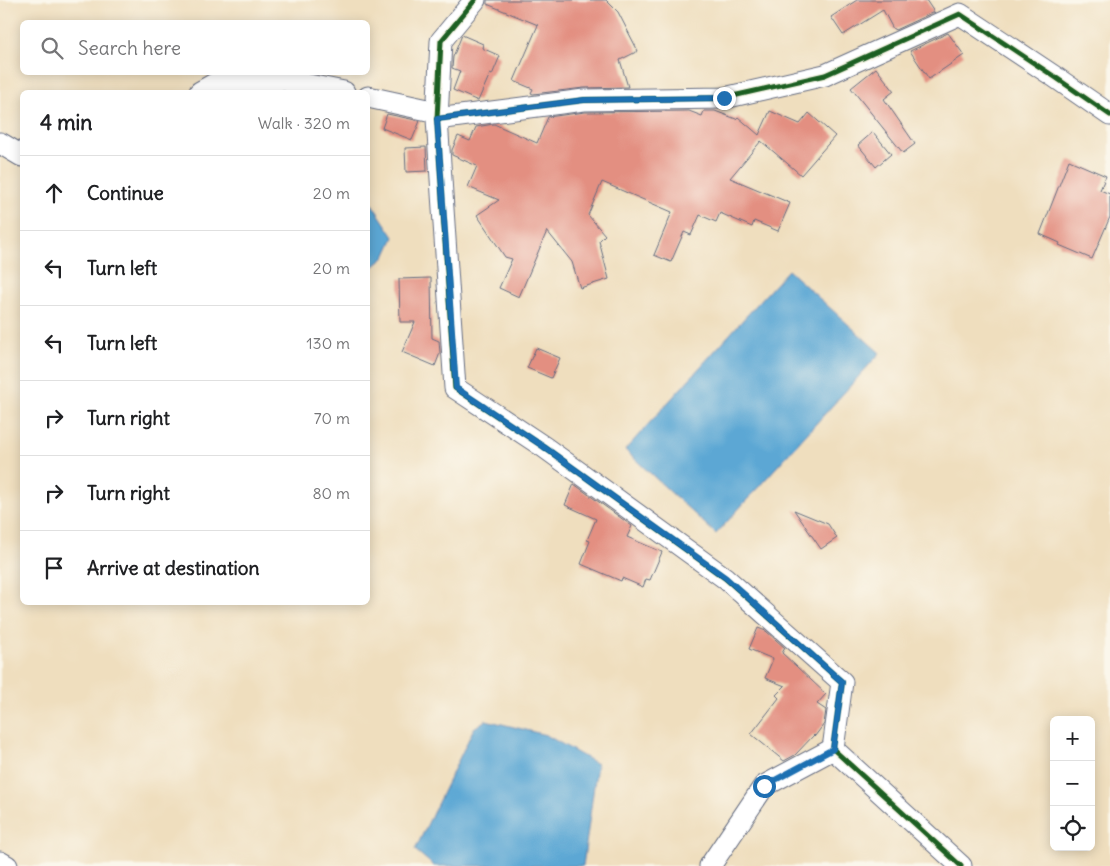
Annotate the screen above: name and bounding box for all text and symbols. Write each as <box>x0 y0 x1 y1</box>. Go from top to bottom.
search box <box>20 20 370 75</box>
icon: search <box>38 34 66 62</box>
text: Search here <box>78 36 181 60</box>
route end <box>713 87 736 110</box>
text: 4 min <box>40 109 92 136</box>
text: Walk · 320 m <box>258 113 350 133</box>
icon: ahead <box>40 179 68 207</box>
text: Continue <box>87 181 164 205</box>
text: 20 m <box>313 183 350 203</box>
icon: left <box>40 254 68 282</box>
text: Turn left <box>87 256 157 280</box>
text: 20 m <box>313 258 350 278</box>
icon: left <box>40 329 68 357</box>
text: Turn left <box>87 331 157 355</box>
text: 130 m <box>306 333 350 353</box>
icon: right <box>40 404 68 432</box>
text: Turn right <box>87 406 170 430</box>
text: 70 m <box>314 408 350 428</box>
icon: right <box>40 479 68 507</box>
text: Turn right <box>87 481 170 505</box>
text: 80 m <box>312 483 350 503</box>
icon: arrive <box>40 554 68 582</box>
text: Arrive at destination <box>87 556 260 580</box>
map controls <box>1050 716 1095 851</box>
button: + <box>1050 716 1095 761</box>
button: − <box>1050 761 1095 806</box>
route start <box>753 775 776 798</box>
button: locate <box>1050 806 1095 851</box>

